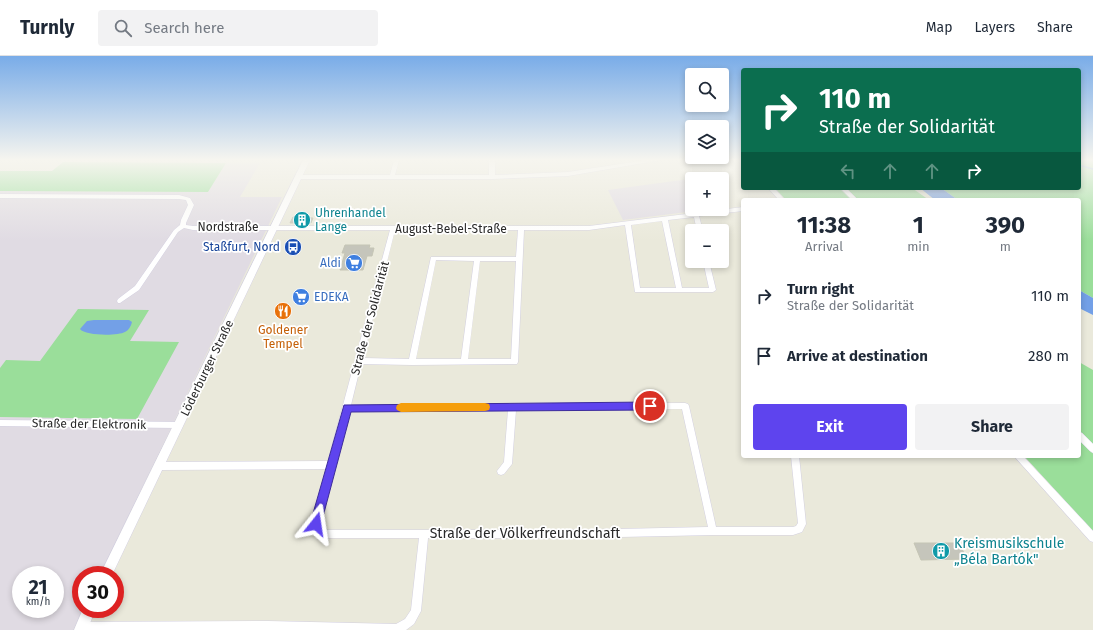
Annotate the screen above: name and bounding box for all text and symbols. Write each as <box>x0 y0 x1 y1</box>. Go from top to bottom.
search box <box>98 10 378 46</box>
text: Turnly <box>20 16 74 39</box>
icon: search <box>112 17 134 39</box>
text: Search here <box>144 19 224 37</box>
text: Map <box>926 19 952 36</box>
text: Layers <box>974 19 1015 36</box>
text: Share <box>1037 19 1073 36</box>
map controls <box>685 68 729 268</box>
button: search <box>685 68 729 112</box>
text: 110 m <box>819 82 891 115</box>
icon: right <box>753 84 805 136</box>
text: Straße der Solidarität <box>819 116 995 138</box>
button: layers <box>685 120 729 164</box>
icon: left <box>837 160 859 182</box>
icon: ahead <box>879 160 901 182</box>
icon: ahead <box>921 160 943 182</box>
icon: right <box>963 160 985 182</box>
button: + <box>685 172 729 216</box>
place label: Uhrenhandel Lange <box>315 206 386 234</box>
building icon: Uhrenhandel Lange <box>292 210 312 230</box>
text: 11:38 <box>797 211 851 239</box>
text: 1 <box>913 211 924 239</box>
text: 390 <box>985 211 1025 239</box>
street label: Nordstraße <box>198 220 259 234</box>
street label: August-Bebel-Straße <box>395 222 507 236</box>
button: − <box>685 224 729 268</box>
bus stop icon: Staßfurt, Nord <box>283 237 303 257</box>
text: Arrival <box>805 239 843 254</box>
text: min <box>907 239 930 254</box>
text: m <box>1000 239 1011 254</box>
place label: Staßfurt, Nord <box>203 240 280 254</box>
supermarket icon: Aldi <box>344 253 364 273</box>
place label: Aldi <box>320 256 341 270</box>
street label: Straße der Solidarität <box>348 259 392 376</box>
text: Turn right <box>787 280 854 298</box>
icon: right <box>753 285 775 307</box>
supermarket icon: EDEKA <box>291 287 311 307</box>
text: 110 m <box>1031 287 1069 305</box>
place label: EDEKA <box>314 290 349 304</box>
text: Straße der Solidarität <box>787 298 914 313</box>
restaurant icon: Goldener Tempel <box>273 301 293 321</box>
street label: Löderburger Straße <box>178 318 236 418</box>
place label: Goldener Tempel <box>258 323 308 351</box>
icon: arrive <box>753 345 775 367</box>
text: Arrive at destination <box>787 347 928 365</box>
text: 280 m <box>1028 347 1069 365</box>
pin <box>633 389 667 423</box>
icon: arrive <box>639 395 661 417</box>
button: Exit <box>753 404 907 450</box>
button: Share <box>915 404 1069 450</box>
street label: Straße der Elektronik <box>32 416 147 432</box>
position arrow <box>295 503 337 545</box>
street label: Straße der Völkerfreundschaft <box>430 525 621 542</box>
place label: Kreismusikschule „Béla Bartók" <box>954 535 1064 568</box>
building icon: Kreismusikschule „Béla Bartók" <box>931 541 951 561</box>
speed limit sign: 30 <box>72 566 124 618</box>
text: 21 <box>28 575 48 599</box>
text: km/h <box>26 596 50 608</box>

